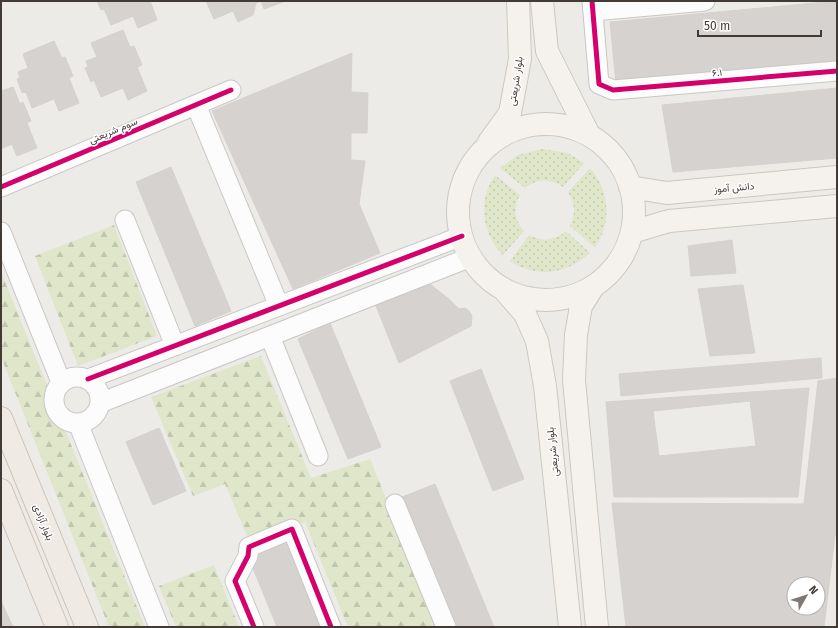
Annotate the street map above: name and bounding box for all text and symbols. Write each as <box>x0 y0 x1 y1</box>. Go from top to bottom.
scale bar <box>698 12 821 38</box>
text: 50 m <box>704 19 730 33</box>
street label: بلوار شریعتی <box>506 56 526 107</box>
street label: ۶.۱ <box>712 67 723 79</box>
street label: سوم شریعتی <box>87 115 140 147</box>
street label: دانش آموز <box>712 180 755 196</box>
street label: بلوار شریعتی <box>544 427 562 477</box>
street label: بلوار آزادی <box>30 502 56 542</box>
north arrow <box>786 576 826 616</box>
text: N <box>806 583 821 597</box>

